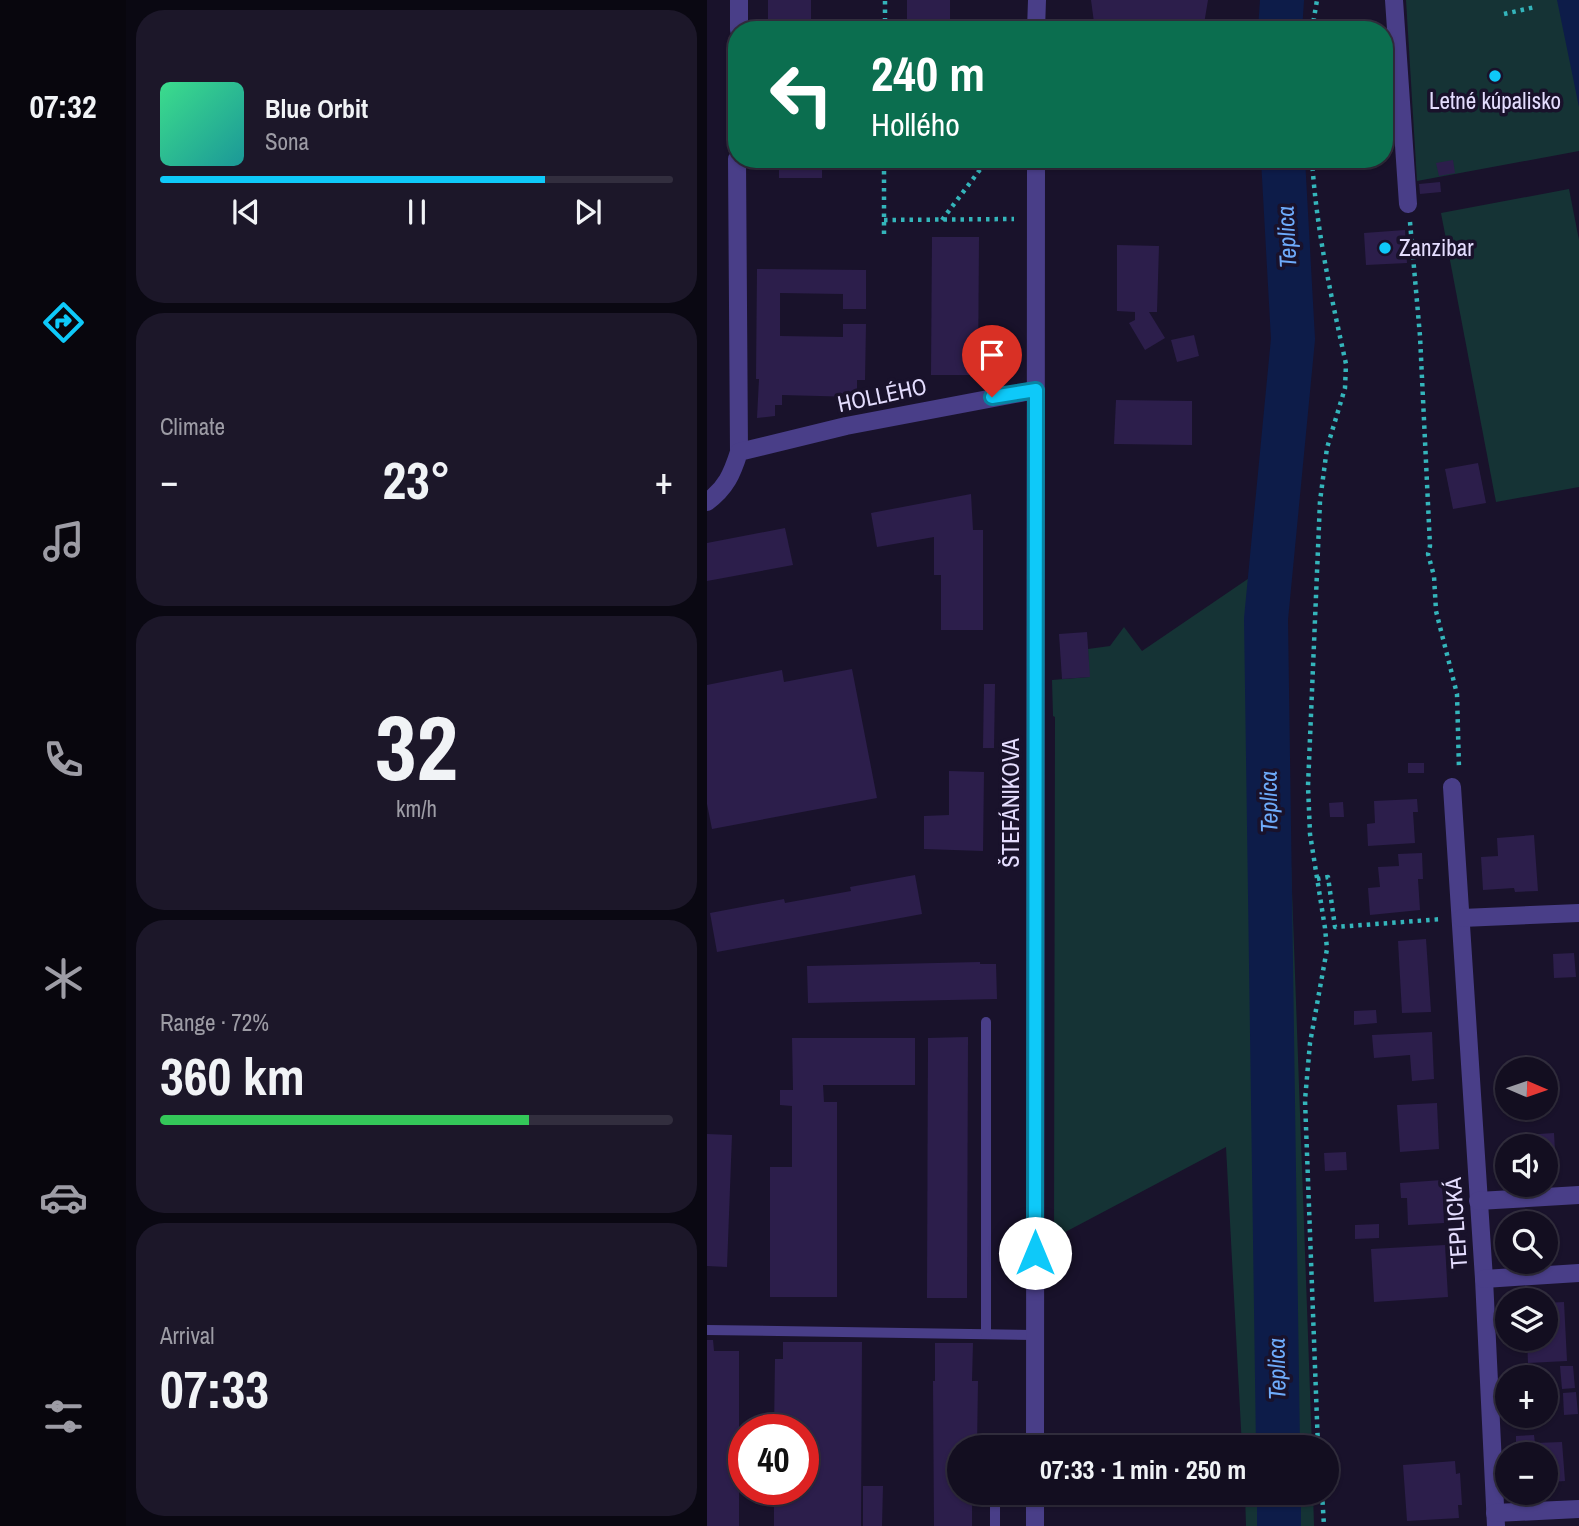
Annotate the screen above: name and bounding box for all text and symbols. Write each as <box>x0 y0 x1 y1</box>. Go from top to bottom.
text: 240 m <box>871 40 985 106</box>
icon: left <box>756 49 847 140</box>
marker: Letné kúpalisko <box>1487 68 1503 84</box>
text: 07:32 <box>29 85 97 128</box>
place label: Letné kúpalisko <box>1429 85 1561 116</box>
text: Blue Orbit <box>265 91 368 126</box>
text: Hollého <box>871 103 960 146</box>
text: Sona <box>265 126 309 157</box>
icon: previous <box>227 193 265 231</box>
icon: pause <box>398 193 436 231</box>
icon: next <box>569 193 607 231</box>
water label: Teplica <box>1268 205 1304 269</box>
place label: Zanzibar <box>1399 232 1474 263</box>
marker: Zanzibar <box>1377 240 1393 256</box>
icon: directions <box>39 298 88 347</box>
pin <box>962 325 1022 397</box>
icon: arrive <box>973 336 1011 374</box>
street label: HOLLÉHO <box>835 370 929 419</box>
text: Climate <box>160 411 225 442</box>
text: 23° <box>382 445 451 515</box>
text: − <box>160 455 178 506</box>
text: + <box>655 455 673 506</box>
icon: music <box>39 517 88 566</box>
text: 32 <box>375 686 458 808</box>
icon: phone <box>39 735 88 784</box>
street label: ŠTEFÁNIKOVA <box>995 738 1026 868</box>
water label: Teplica <box>1251 771 1285 833</box>
text: km/h <box>396 793 437 824</box>
icon: climate <box>39 954 88 1003</box>
text: Range · 72% <box>160 1007 269 1038</box>
text: 360 km <box>160 1041 305 1111</box>
north arrow <box>1495 1057 1557 1120</box>
map controls <box>1495 1057 1558 1505</box>
button: sound <box>1495 1134 1558 1197</box>
icon: car <box>39 1173 88 1222</box>
street label: TEPLICKÁ <box>1437 1176 1474 1270</box>
button: search <box>1495 1211 1558 1274</box>
position arrow <box>998 1216 1072 1290</box>
button: layers <box>1495 1288 1558 1351</box>
text: Arrival <box>160 1320 215 1351</box>
water label: Teplica <box>1259 1338 1293 1400</box>
text: 07:33 <box>160 1354 269 1424</box>
button: + <box>1495 1365 1558 1428</box>
icon: filters <box>39 1392 88 1441</box>
speed limit sign: 40 <box>728 1414 819 1505</box>
button: − <box>1495 1442 1558 1505</box>
text: 07:33 · 1 min · 250 m <box>1040 1452 1246 1487</box>

